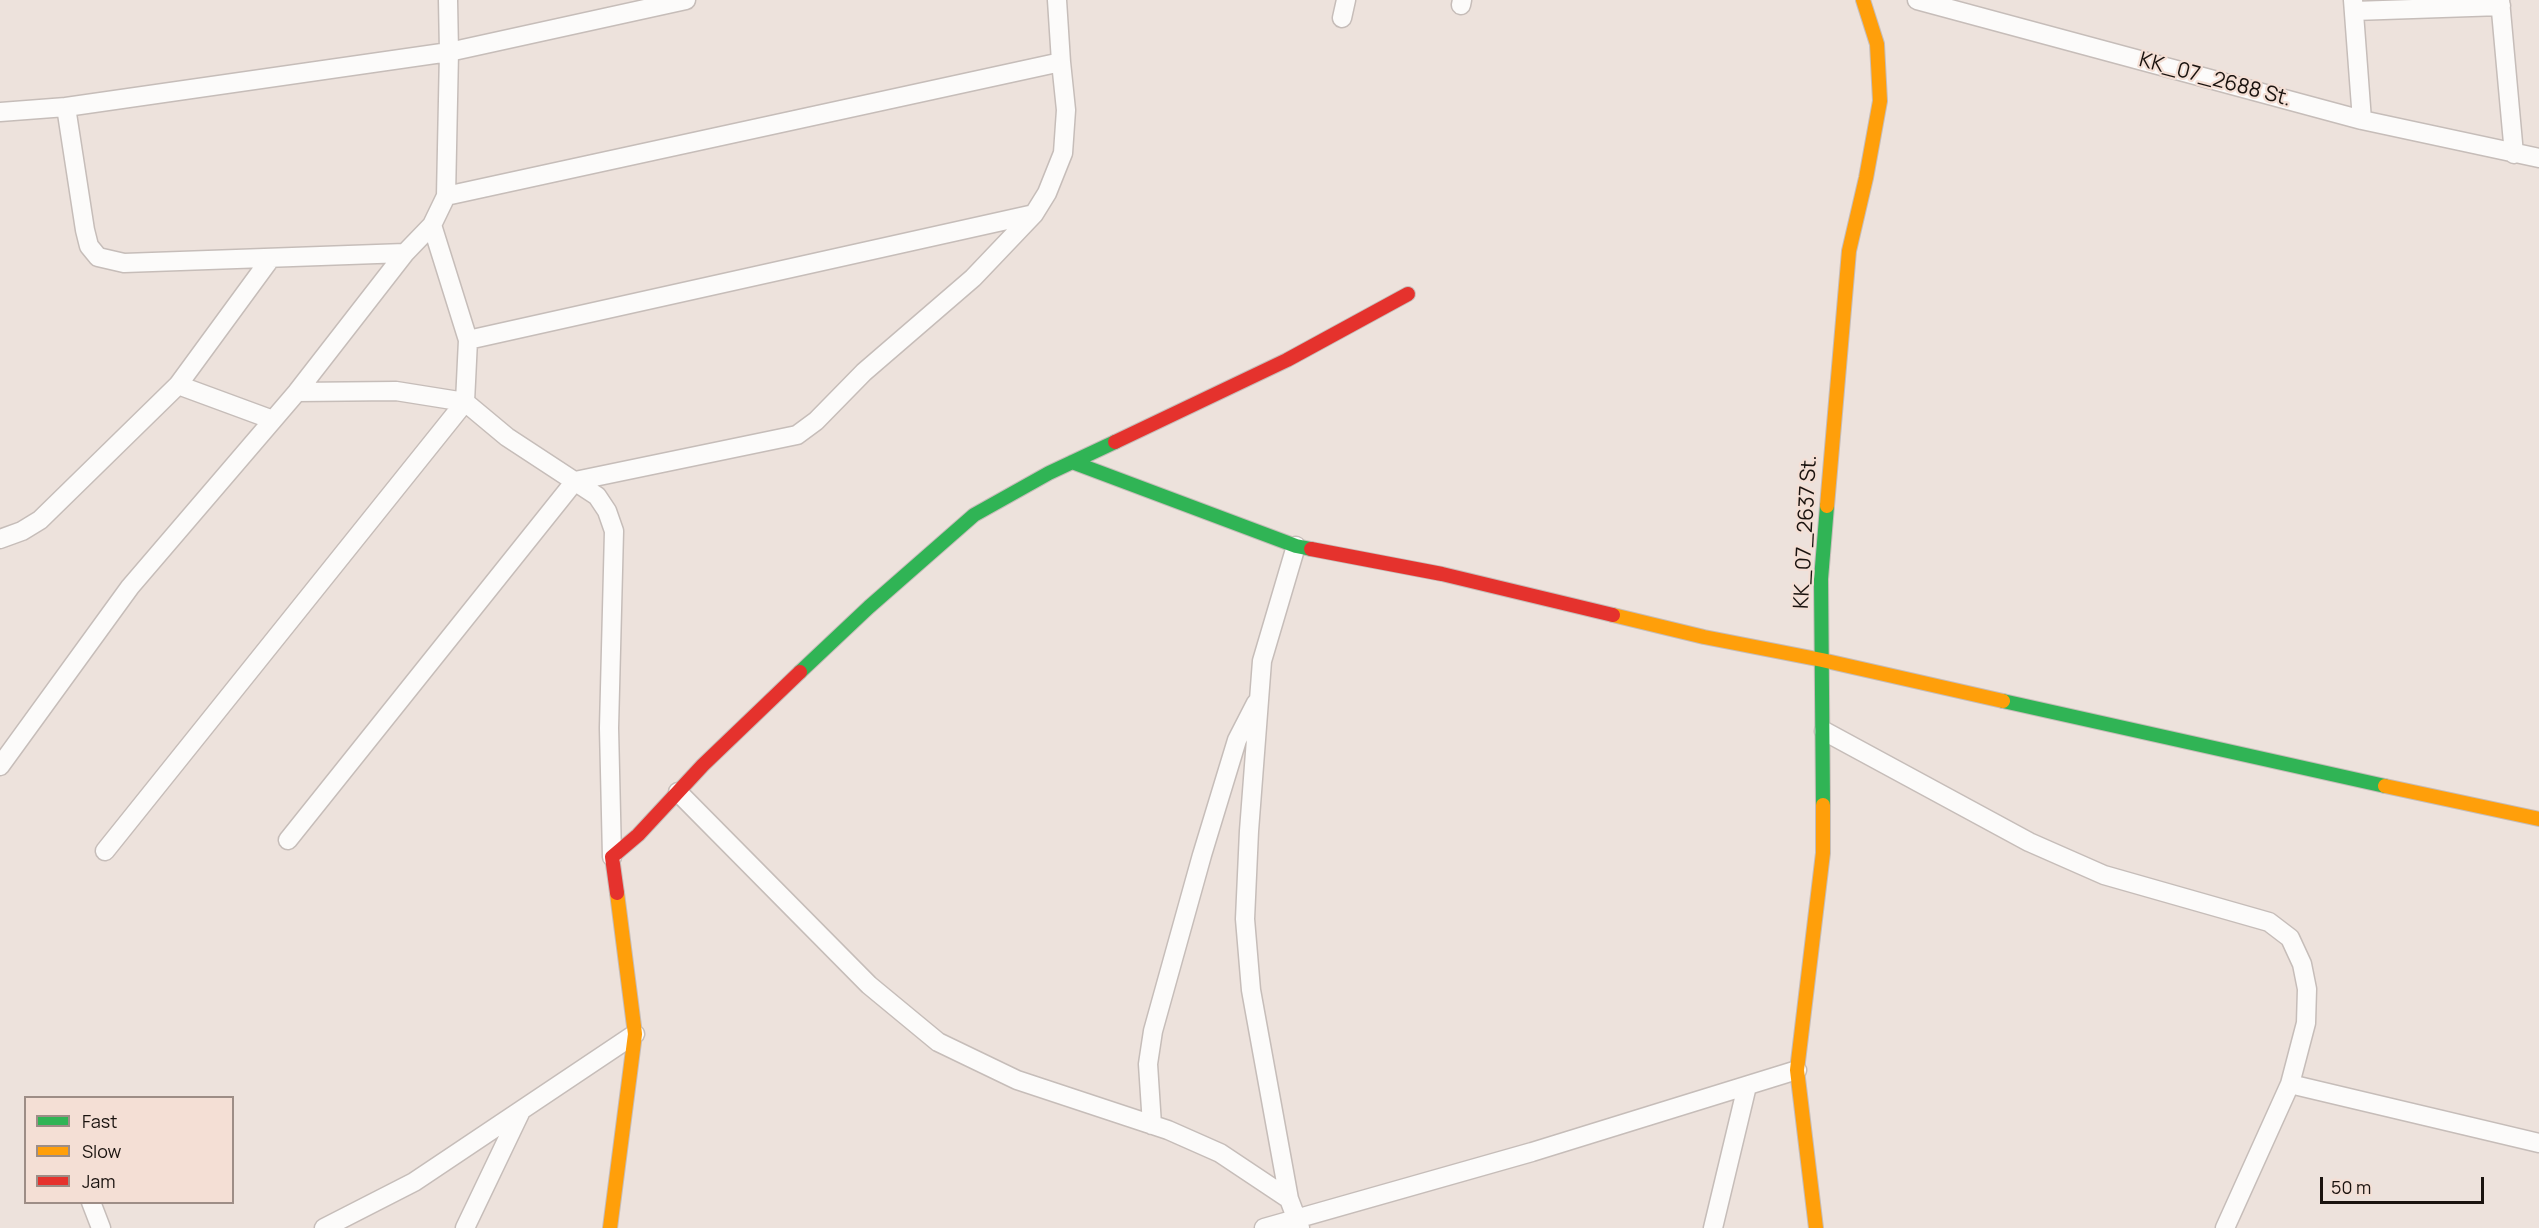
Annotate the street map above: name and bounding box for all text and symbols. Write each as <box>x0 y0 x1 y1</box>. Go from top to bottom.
street label: KK_07_2688 St. <box>2136 48 2294 112</box>
street label: KK_07_2637 St. <box>1789 454 1823 610</box>
legend <box>24 1096 234 1204</box>
text: Fast <box>82 1109 117 1133</box>
text: Slow <box>82 1139 121 1163</box>
scale bar <box>2323 1165 2486 1203</box>
text: Jam <box>82 1169 116 1193</box>
text: 50 m <box>2331 1175 2371 1199</box>

